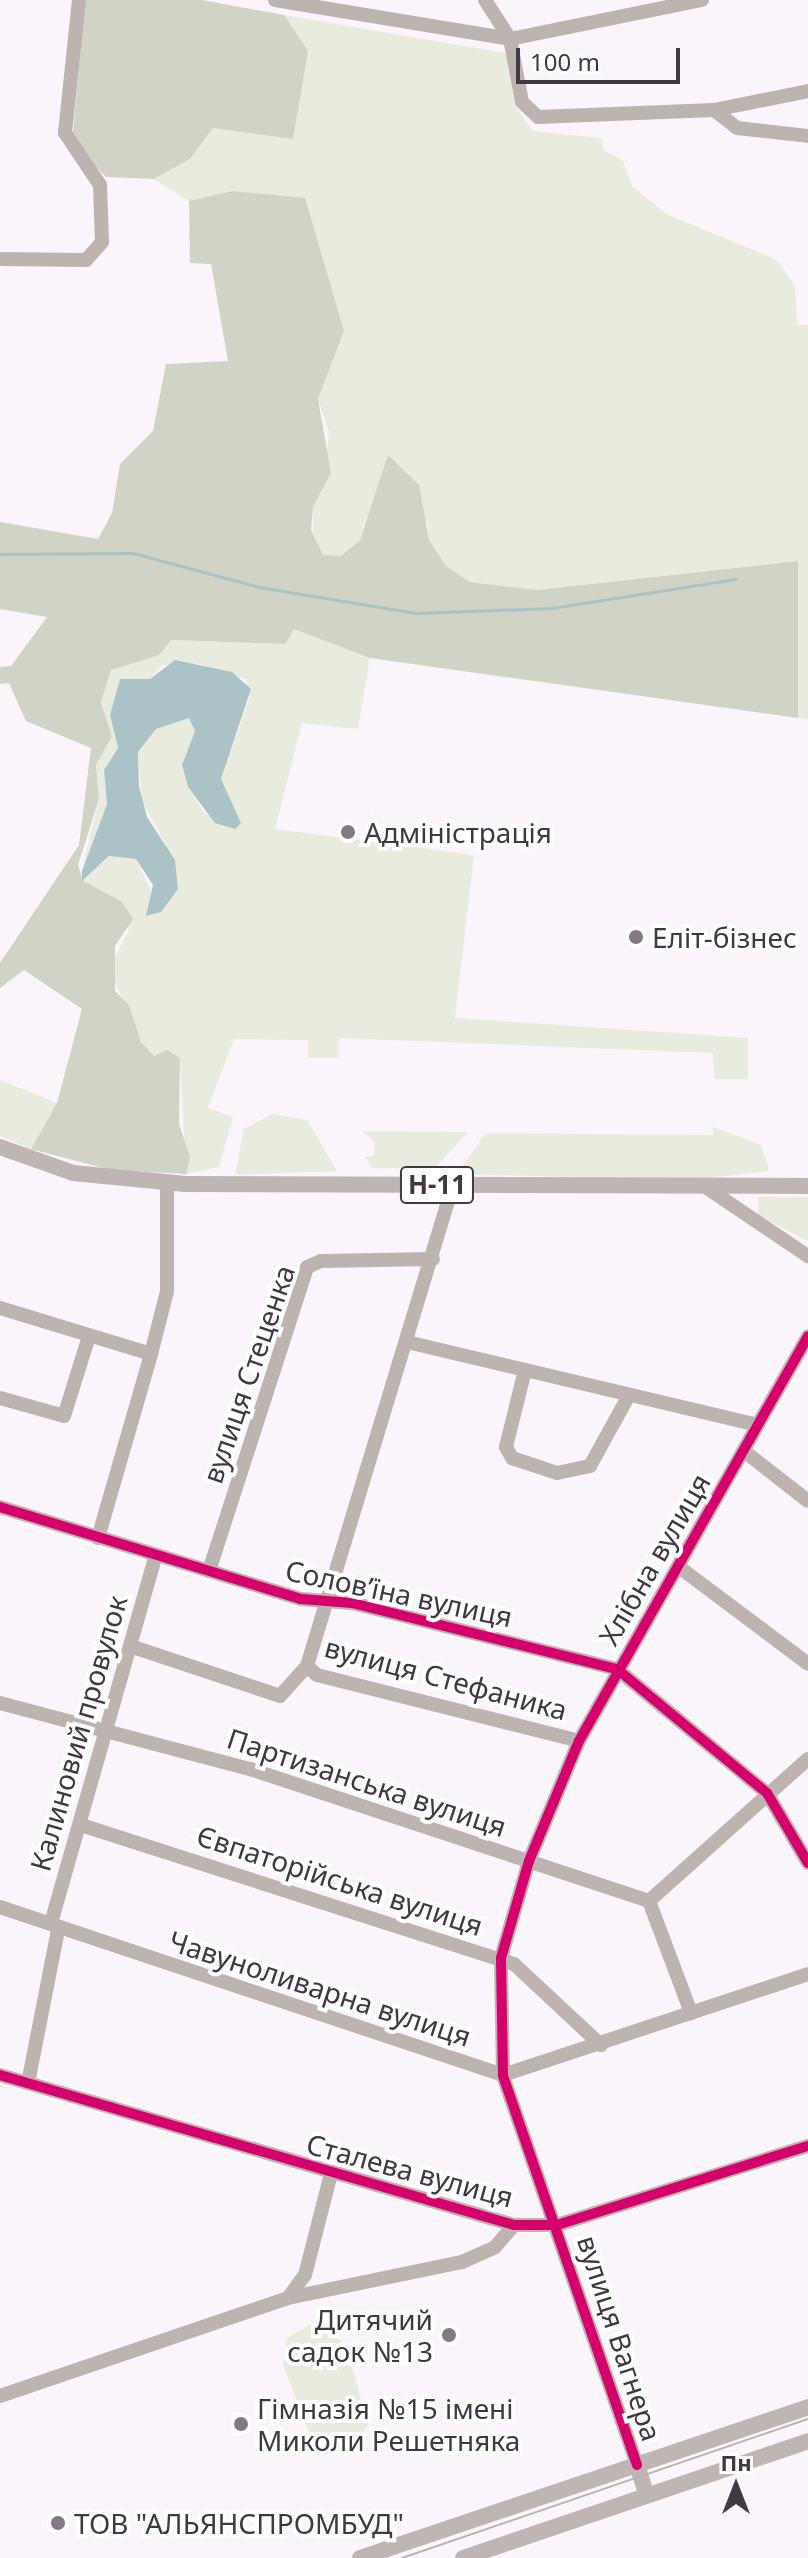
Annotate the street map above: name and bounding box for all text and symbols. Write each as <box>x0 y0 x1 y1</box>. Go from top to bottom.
scale bar <box>520 32 684 82</box>
text: 100 m <box>530 45 600 78</box>
place label: Адміністрація <box>364 815 552 849</box>
marker: Адміністрація <box>339 823 357 841</box>
place label: Еліт-бізнес <box>652 920 797 954</box>
marker: Еліт-бізнес <box>627 928 645 946</box>
road number: Н-11 <box>399 1163 475 1207</box>
street label: вулиця Стеценка <box>195 1261 301 1487</box>
street label: Хлібна вулиця <box>591 1467 717 1651</box>
street label: Соловʼїна вулиця <box>283 1553 515 1633</box>
street label: Калиновий провулок <box>23 1591 133 1875</box>
street label: вулиця Стефаника <box>321 1629 571 1727</box>
street label: Партизанська вулиця <box>223 1721 511 1843</box>
street label: Євпаторійська вулиця <box>193 1818 487 1942</box>
street label: Чавуноливарна вулиця <box>165 1923 475 2053</box>
street label: Сталева вулиця <box>303 2126 517 2214</box>
street label: вулиця Вагнера <box>571 2231 669 2445</box>
place label: Дитячий садок №13 <box>287 2302 433 2368</box>
marker: Дитячий садок №13 <box>440 2326 458 2344</box>
place label: Гімназія №15 імені Миколи Решетняка <box>257 2391 520 2457</box>
marker: Гімназія №15 імені Миколи Решетняка <box>232 2415 250 2433</box>
north arrow <box>696 2446 776 2526</box>
text: Пн <box>720 2447 752 2477</box>
place label: ТОВ "АЛЬЯНСПРОМБУД" <box>74 2506 404 2540</box>
marker: ТОВ "АЛЬЯНСПРОМБУД" <box>49 2514 67 2532</box>

